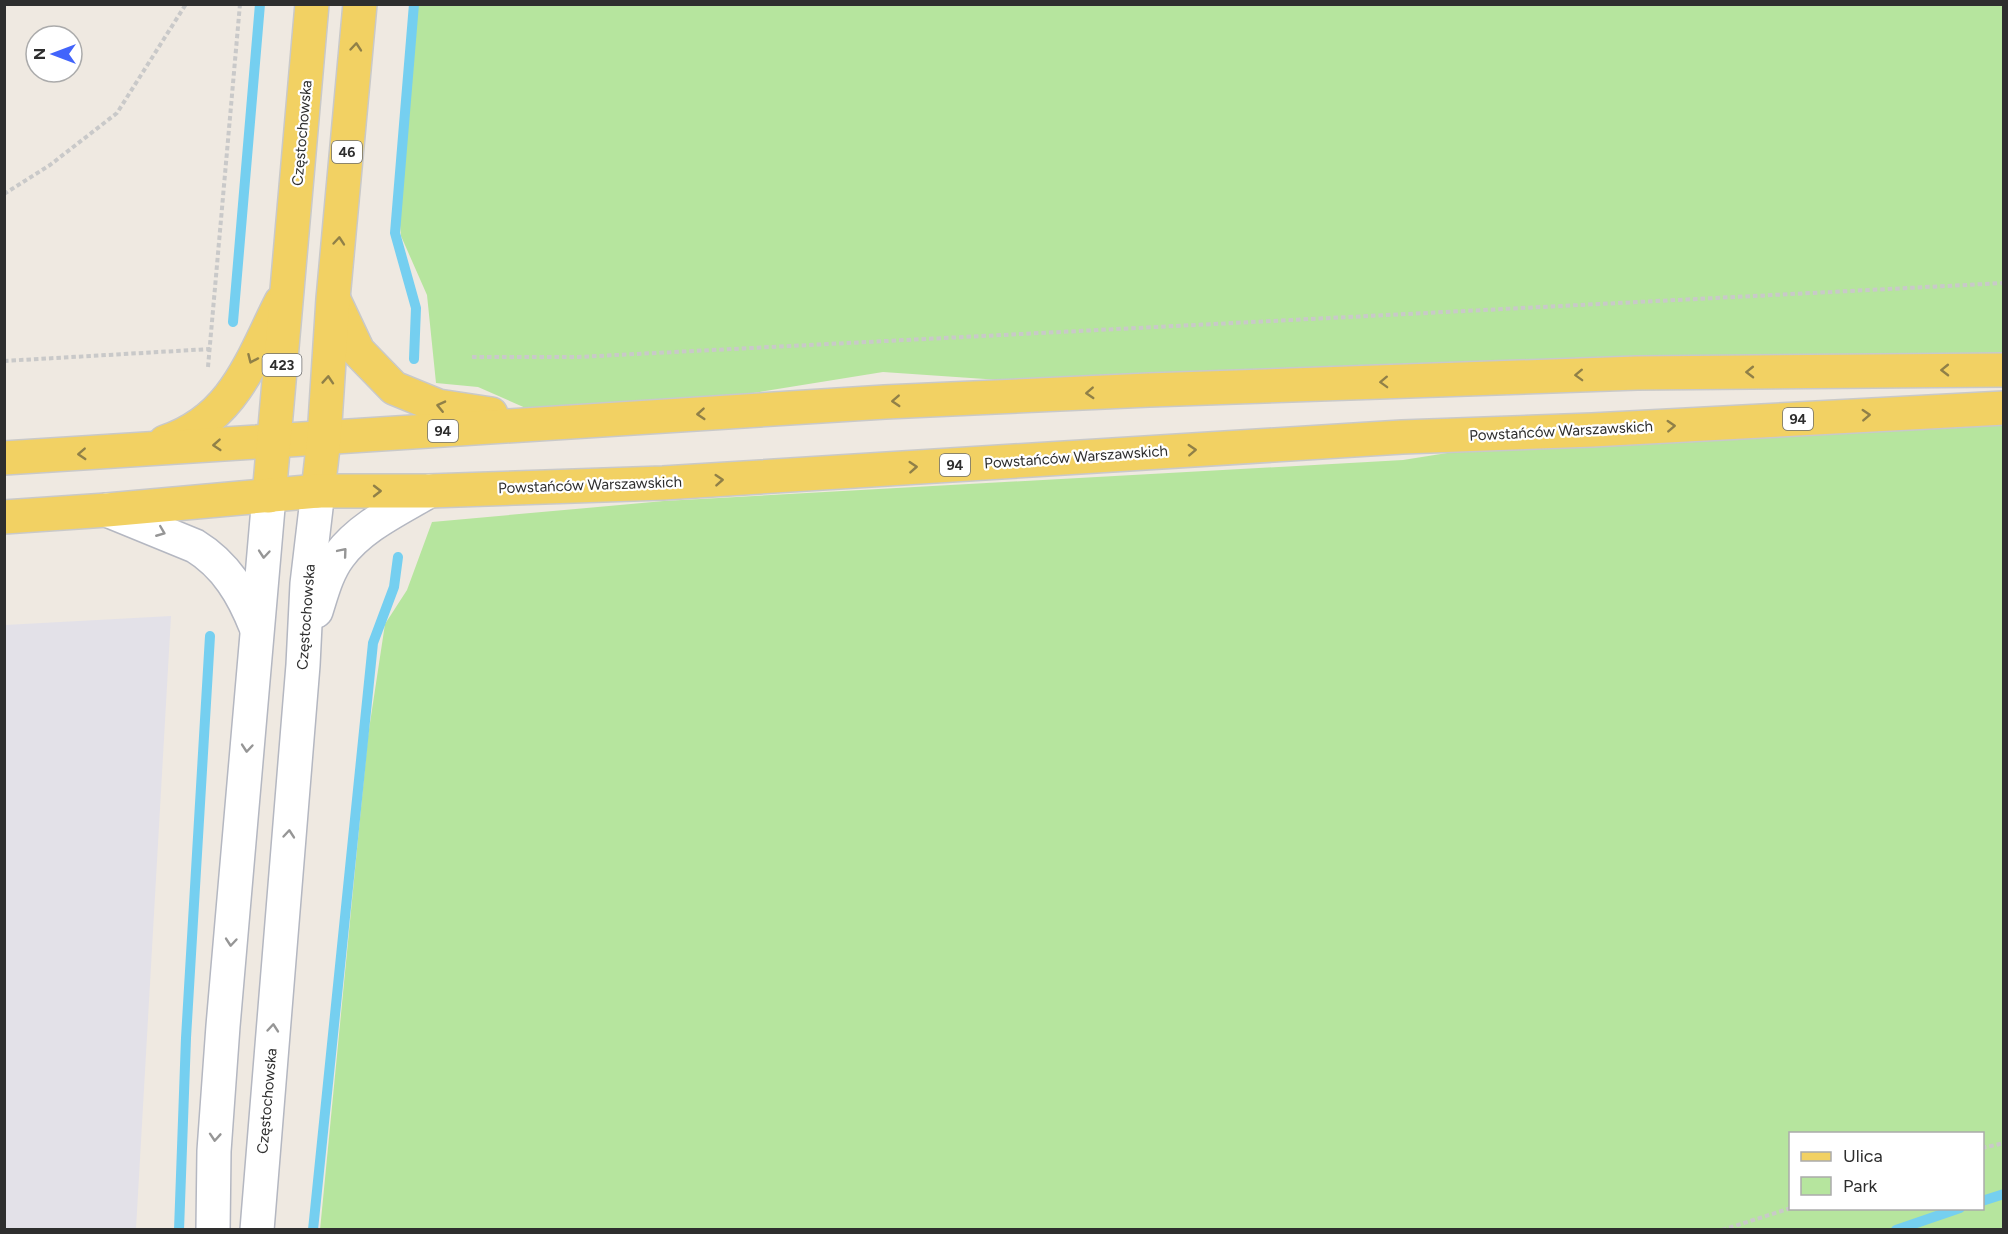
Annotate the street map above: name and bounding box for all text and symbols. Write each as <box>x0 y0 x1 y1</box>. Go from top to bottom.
north arrow <box>24 24 84 84</box>
one-way arrow <box>349 42 362 51</box>
text: N <box>30 48 49 60</box>
street label: Częstochowska <box>288 79 316 187</box>
road number: 46 <box>332 141 362 163</box>
one-way arrow <box>332 236 345 246</box>
one-way arrow <box>248 353 260 364</box>
road number: 423 <box>262 354 302 376</box>
one-way arrow <box>1941 364 1950 376</box>
one-way arrow <box>1746 366 1755 378</box>
one-way arrow <box>1574 369 1583 381</box>
one-way arrow <box>321 375 334 384</box>
one-way arrow <box>1379 375 1388 388</box>
one-way arrow <box>1086 386 1095 399</box>
one-way arrow <box>891 395 900 408</box>
one-way arrow <box>437 401 447 414</box>
one-way arrow <box>697 408 706 421</box>
road number: 94 <box>1783 408 1813 430</box>
one-way arrow <box>1861 409 1870 422</box>
street label: Powstańców Warszawskich <box>1469 417 1653 445</box>
one-way arrow <box>1666 419 1675 432</box>
road number: 94 <box>428 420 458 442</box>
one-way arrow <box>212 438 221 451</box>
street label: Powstańców Warszawskich <box>984 442 1168 472</box>
one-way arrow <box>1187 444 1196 457</box>
one-way arrow <box>78 447 87 460</box>
road number: 94 <box>940 454 970 476</box>
one-way arrow <box>909 461 918 474</box>
street label: Powstańców Warszawskich <box>498 473 682 497</box>
one-way arrow <box>714 473 723 486</box>
one-way arrow <box>372 485 381 497</box>
one-way arrow <box>155 525 166 537</box>
one-way arrow <box>336 548 347 559</box>
one-way arrow <box>258 549 271 558</box>
street label: Częstochowska <box>293 563 319 671</box>
one-way arrow <box>241 744 254 753</box>
one-way arrow <box>282 829 295 838</box>
one-way arrow <box>225 938 238 947</box>
one-way arrow <box>266 1024 279 1033</box>
street label: Częstochowska <box>253 1047 281 1155</box>
one-way arrow <box>209 1132 222 1141</box>
legend <box>1789 1132 1984 1210</box>
text: Ulica <box>1843 1145 1883 1167</box>
text: Park <box>1843 1175 1878 1197</box>

